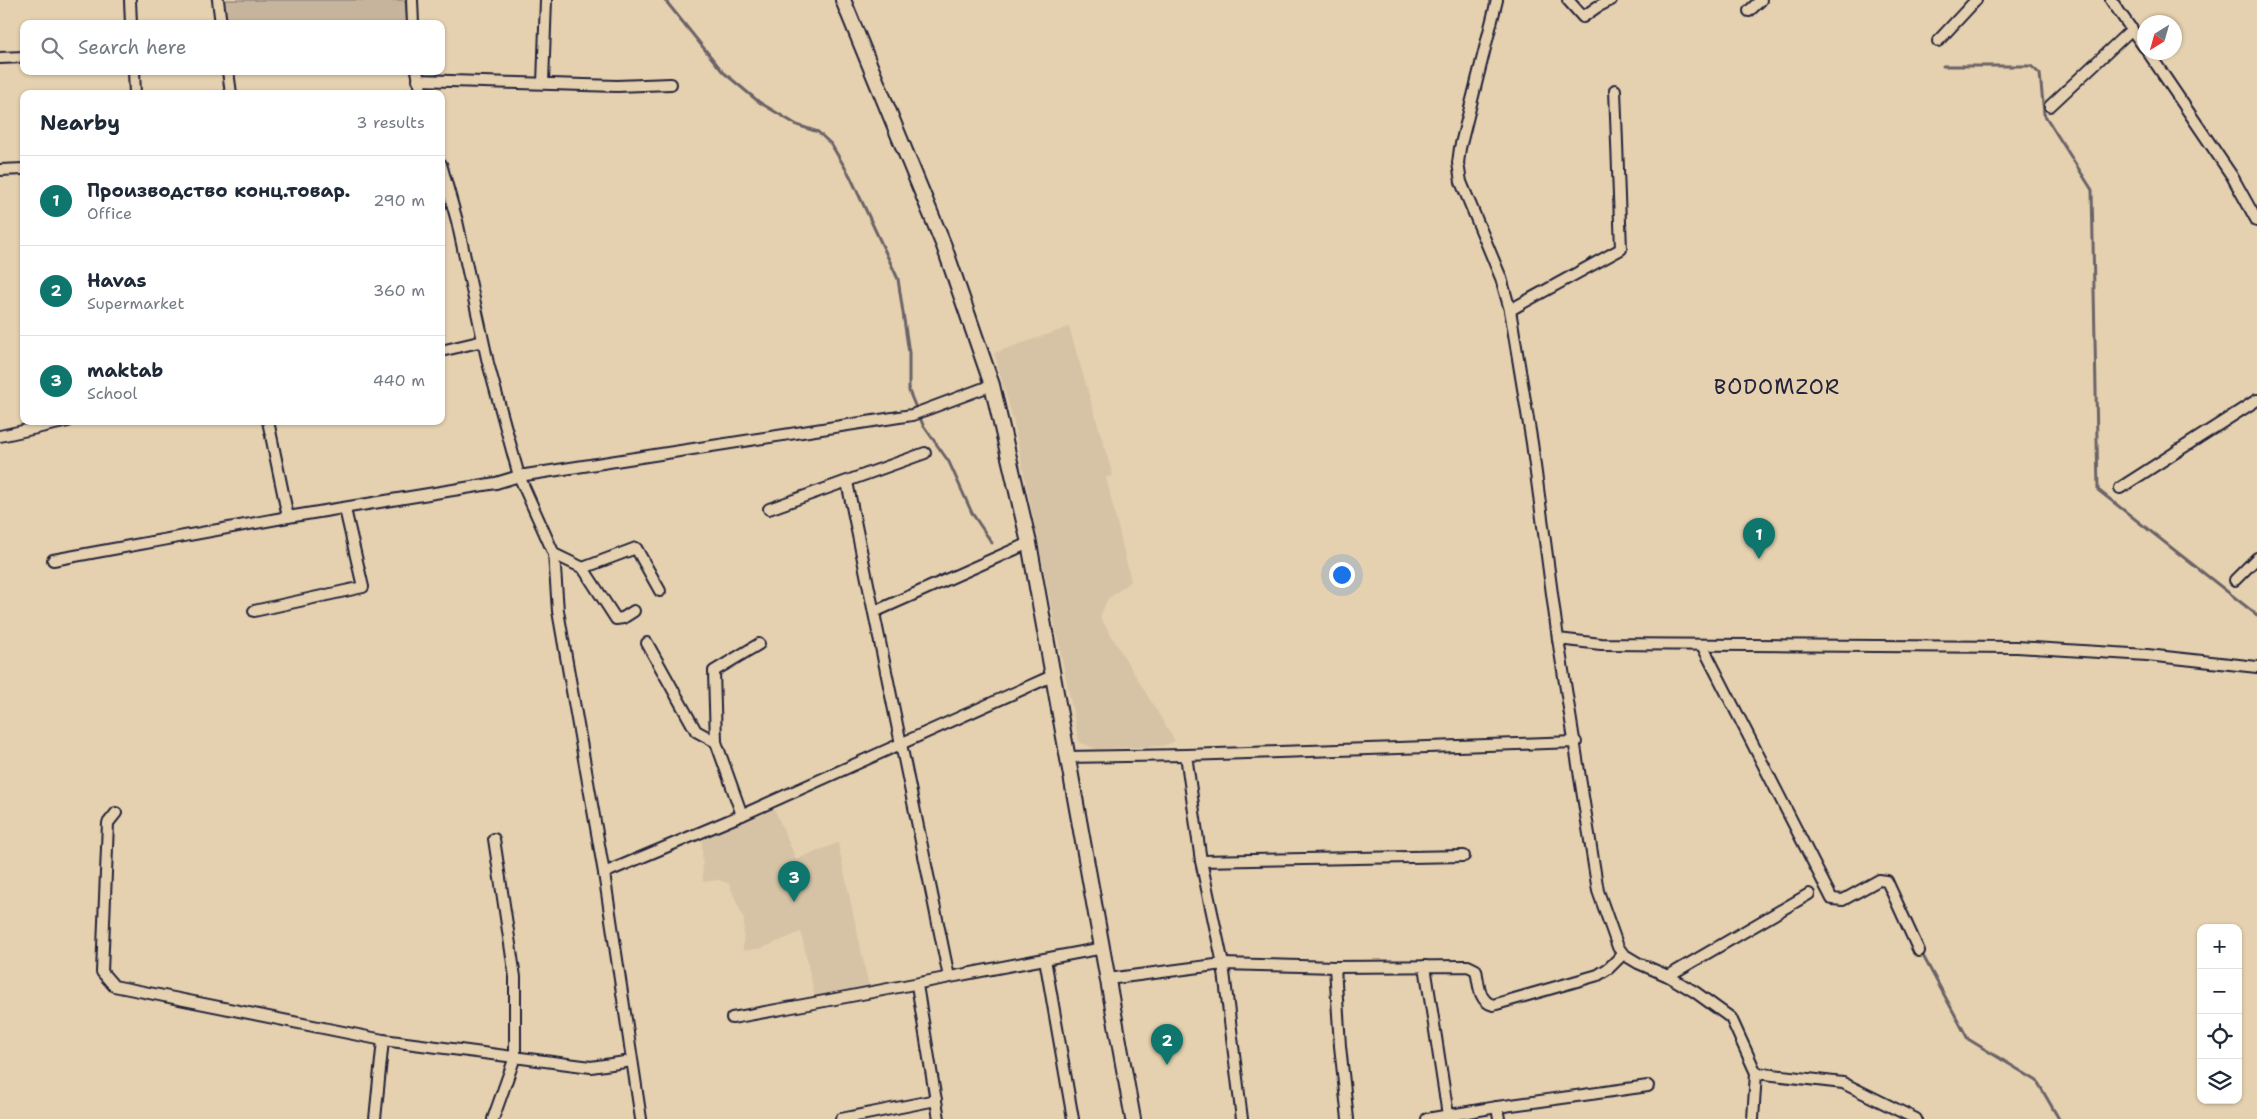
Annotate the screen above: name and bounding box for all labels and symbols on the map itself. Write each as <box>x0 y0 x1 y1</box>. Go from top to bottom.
north arrow <box>2137 15 2182 60</box>
district label: BODOMZOR <box>1714 373 1840 401</box>
pin: 1 <box>1743 518 1775 559</box>
your location <box>1329 562 1355 588</box>
pin: 3 <box>778 861 810 902</box>
pin: 2 <box>1151 1024 1183 1065</box>

